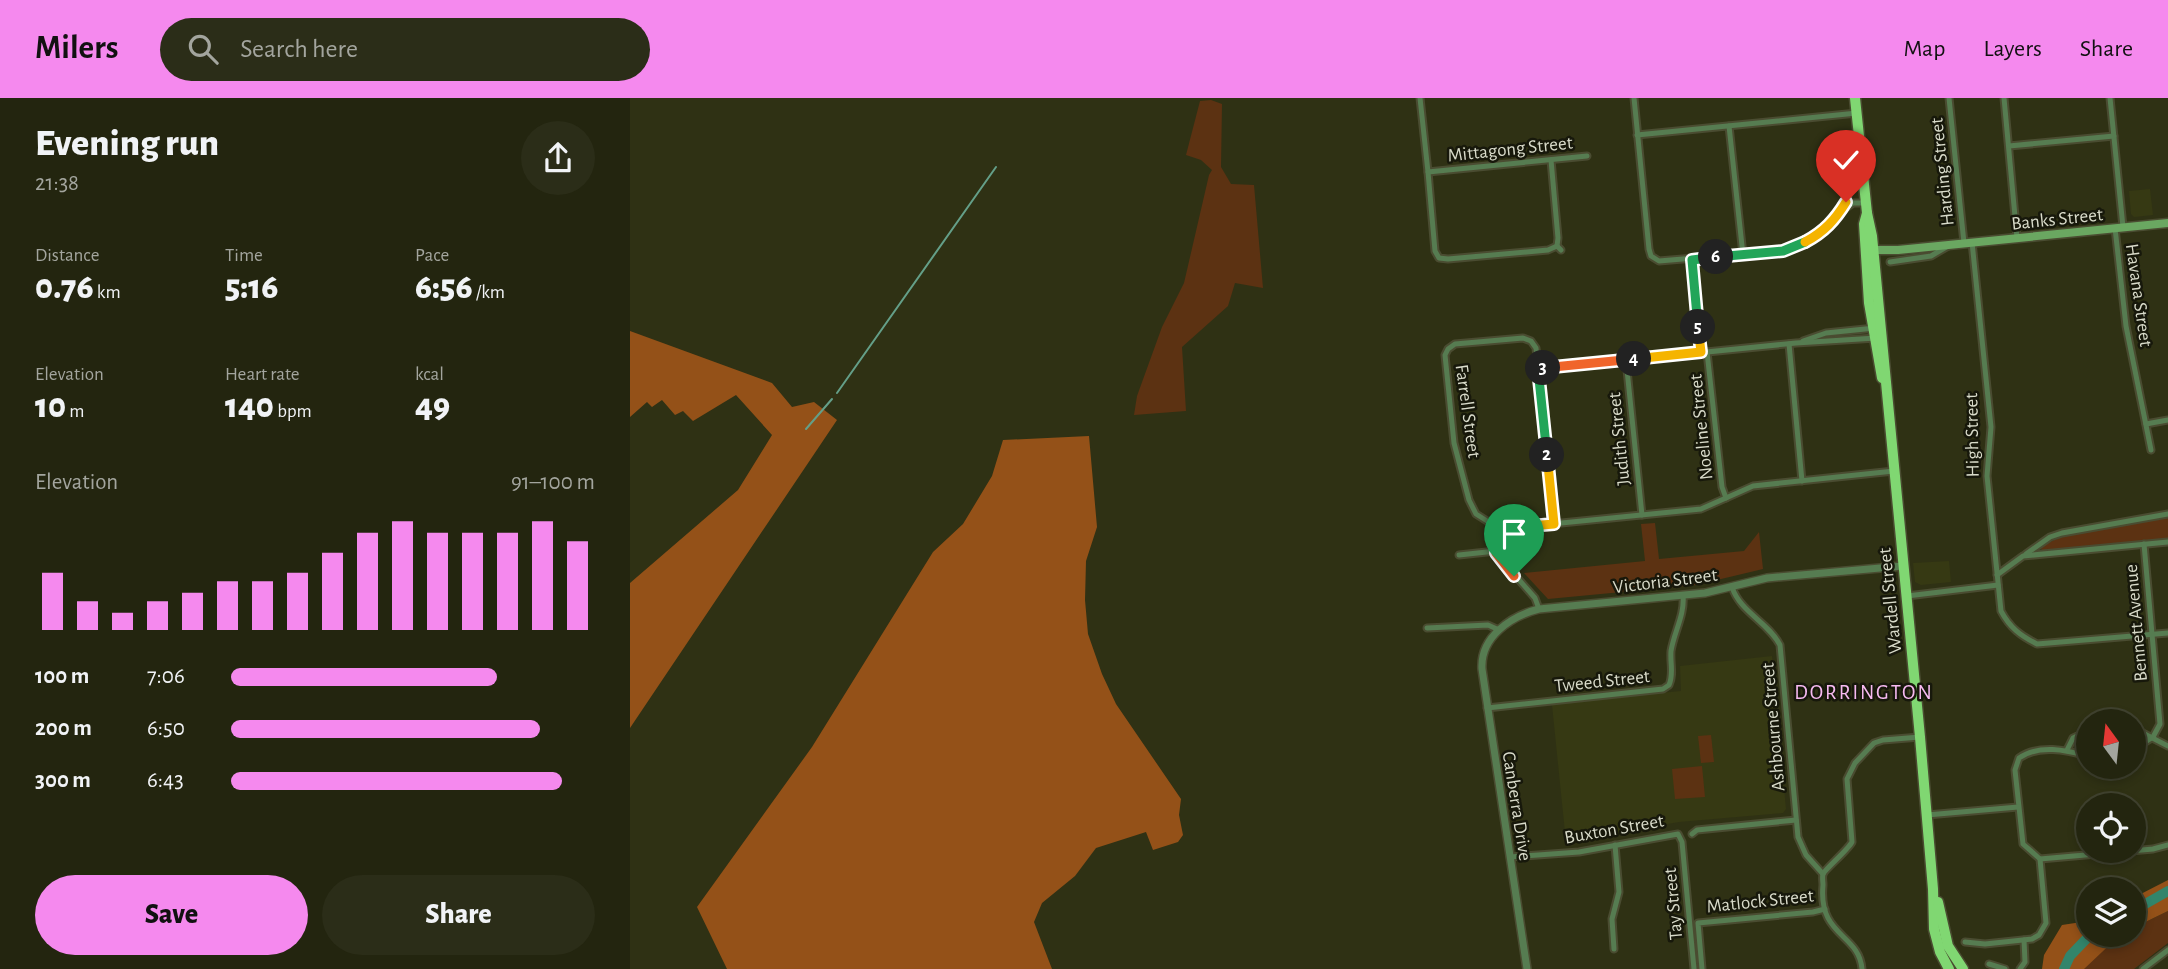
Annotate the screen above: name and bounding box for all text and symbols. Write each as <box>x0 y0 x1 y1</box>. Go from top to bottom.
search box <box>160 18 650 81</box>
icon: search <box>184 30 222 68</box>
text: Milers <box>35 32 118 65</box>
text: Search here <box>240 36 358 62</box>
text: Map <box>1903 37 1945 61</box>
text: Layers <box>1983 37 2042 61</box>
text: Share <box>2080 37 2133 61</box>
street label: Harding Street <box>1927 117 1958 227</box>
button: share <box>521 121 595 195</box>
text: Evening run <box>35 125 219 163</box>
pin <box>1816 130 1876 202</box>
street label: Mittagong Street <box>1447 133 1574 166</box>
icon: check <box>1827 141 1865 179</box>
text: 21:38 <box>35 172 79 195</box>
street label: Banks Street <box>2010 205 2104 234</box>
pin: 6 <box>1698 240 1734 274</box>
street label: Havana Street <box>2122 242 2155 348</box>
text: Distance <box>35 246 99 265</box>
text: Time <box>225 246 263 265</box>
text: Pace <box>415 246 449 265</box>
text: 6 <box>1711 247 1720 266</box>
text: 0.76 <box>35 270 94 305</box>
text: 5:16 <box>225 270 278 305</box>
text: 6:56 <box>415 270 473 305</box>
text: km <box>94 283 121 302</box>
text: /km <box>473 283 505 302</box>
pin: 5 <box>1680 310 1716 344</box>
text: 5 <box>1693 317 1702 336</box>
pin: 4 <box>1616 342 1651 376</box>
text: 4 <box>1629 349 1638 368</box>
pin: 3 <box>1525 350 1560 386</box>
text: 3 <box>1538 358 1547 377</box>
street label: Farrell Street <box>1452 363 1484 459</box>
text: Elevation <box>35 365 104 384</box>
text: Heart rate <box>225 365 300 384</box>
text: kcal <box>415 365 444 384</box>
street label: Noeline Street <box>1686 373 1717 481</box>
text: 10 <box>35 389 66 424</box>
text: 140 <box>225 389 274 424</box>
text: 49 <box>415 389 450 424</box>
street label: Judith Street <box>1605 391 1634 486</box>
street label: High Street <box>1962 393 1983 477</box>
text: m <box>66 402 84 421</box>
text: bpm <box>274 402 312 421</box>
pin: 2 <box>1530 438 1564 472</box>
text: 2 <box>1542 445 1551 464</box>
text: Elevation <box>35 471 118 494</box>
text: 91–100 m <box>511 471 595 494</box>
pin <box>1484 504 1544 576</box>
icon: arrive <box>1495 515 1533 553</box>
street label: Wardell Street <box>1875 547 1906 655</box>
street label: Bennett Avenue <box>2122 563 2151 682</box>
street label: Victoria Street <box>1612 566 1718 597</box>
street label: Ashbourne Street <box>1758 662 1789 792</box>
text: 100 m <box>35 665 89 688</box>
text: 7:06 <box>147 665 185 688</box>
street label: Tweed Street <box>1554 667 1651 696</box>
district label: DORRINGTON <box>1794 682 1934 703</box>
north arrow <box>2076 709 2146 779</box>
map controls <box>2076 709 2146 947</box>
text: 200 m <box>35 717 92 740</box>
text: 6:50 <box>147 717 185 740</box>
street label: Canberra Drive <box>1499 750 1535 862</box>
text: 300 m <box>35 769 91 792</box>
text: 6:43 <box>147 769 184 792</box>
button: locate <box>2076 793 2146 863</box>
street label: Buxton Street <box>1563 811 1666 848</box>
street label: Tay Street <box>1661 867 1686 941</box>
button: Save <box>35 875 308 955</box>
button: Share <box>322 875 595 955</box>
button: layers <box>2076 877 2146 947</box>
street label: Matlock Street <box>1706 886 1815 917</box>

